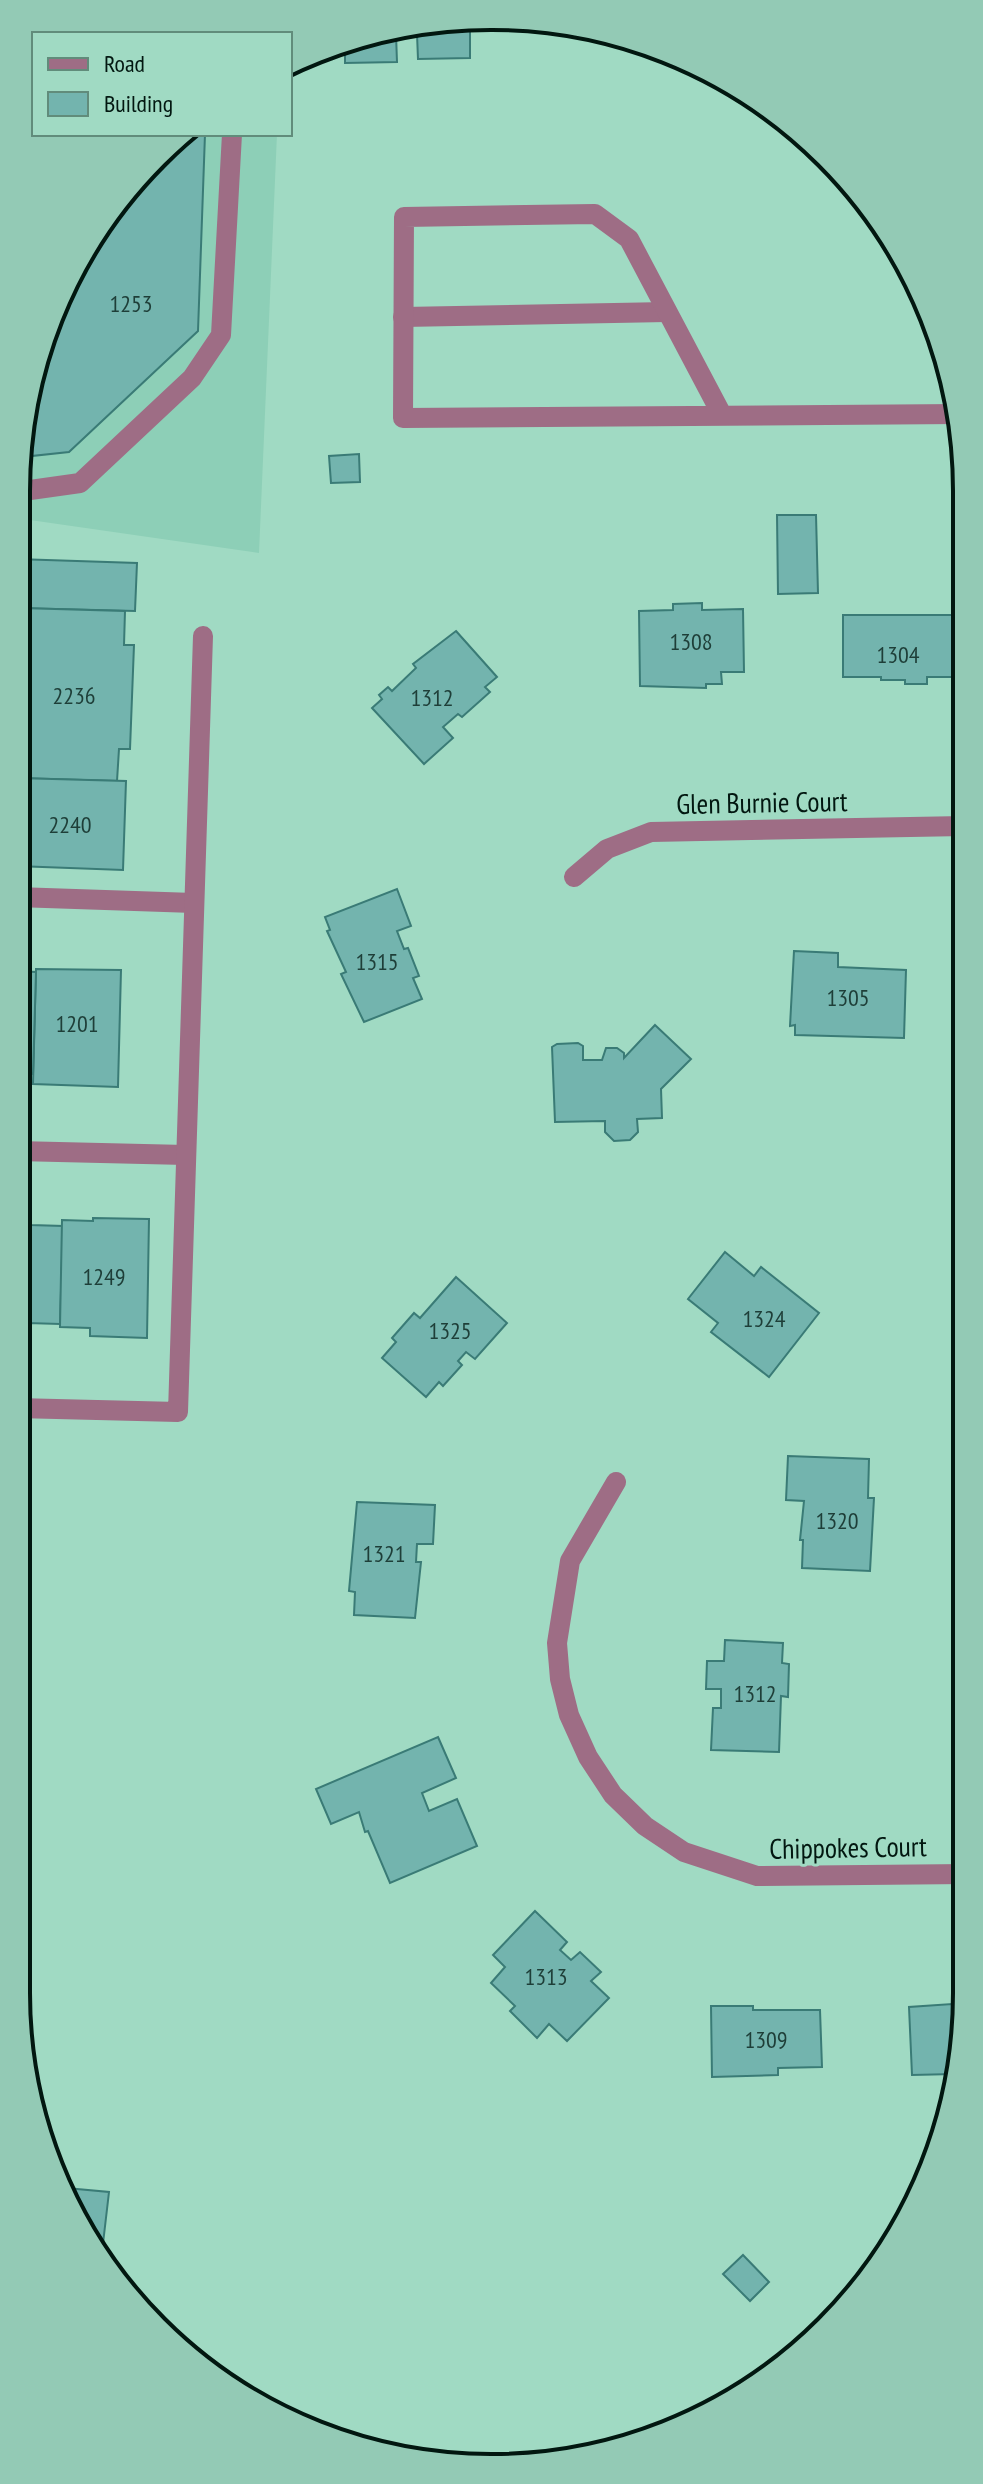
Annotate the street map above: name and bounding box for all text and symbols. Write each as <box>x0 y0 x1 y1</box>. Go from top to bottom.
legend <box>32 32 292 136</box>
text: Road <box>104 48 145 79</box>
text: Building <box>104 88 173 119</box>
house number: 1253 <box>109 288 153 319</box>
house number: 1308 <box>669 626 713 657</box>
house number: 1304 <box>876 639 920 670</box>
house number: 2236 <box>52 680 96 711</box>
house number: 1312 <box>410 682 454 713</box>
street label: Glen Burnie Court <box>676 782 848 822</box>
house number: 2240 <box>48 809 92 840</box>
house number: 1315 <box>355 946 399 977</box>
house number: 1305 <box>826 982 870 1013</box>
house number: 1201 <box>55 1008 99 1039</box>
house number: 1249 <box>82 1261 126 1292</box>
house number: 1324 <box>742 1303 786 1334</box>
house number: 1325 <box>428 1315 472 1346</box>
house number: 1320 <box>815 1505 859 1536</box>
house number: 1321 <box>362 1538 406 1569</box>
house number: 1312 <box>733 1678 777 1709</box>
street label: Chippokes Court <box>769 1827 927 1867</box>
house number: 1313 <box>524 1961 568 1992</box>
house number: 1309 <box>744 2024 788 2055</box>

